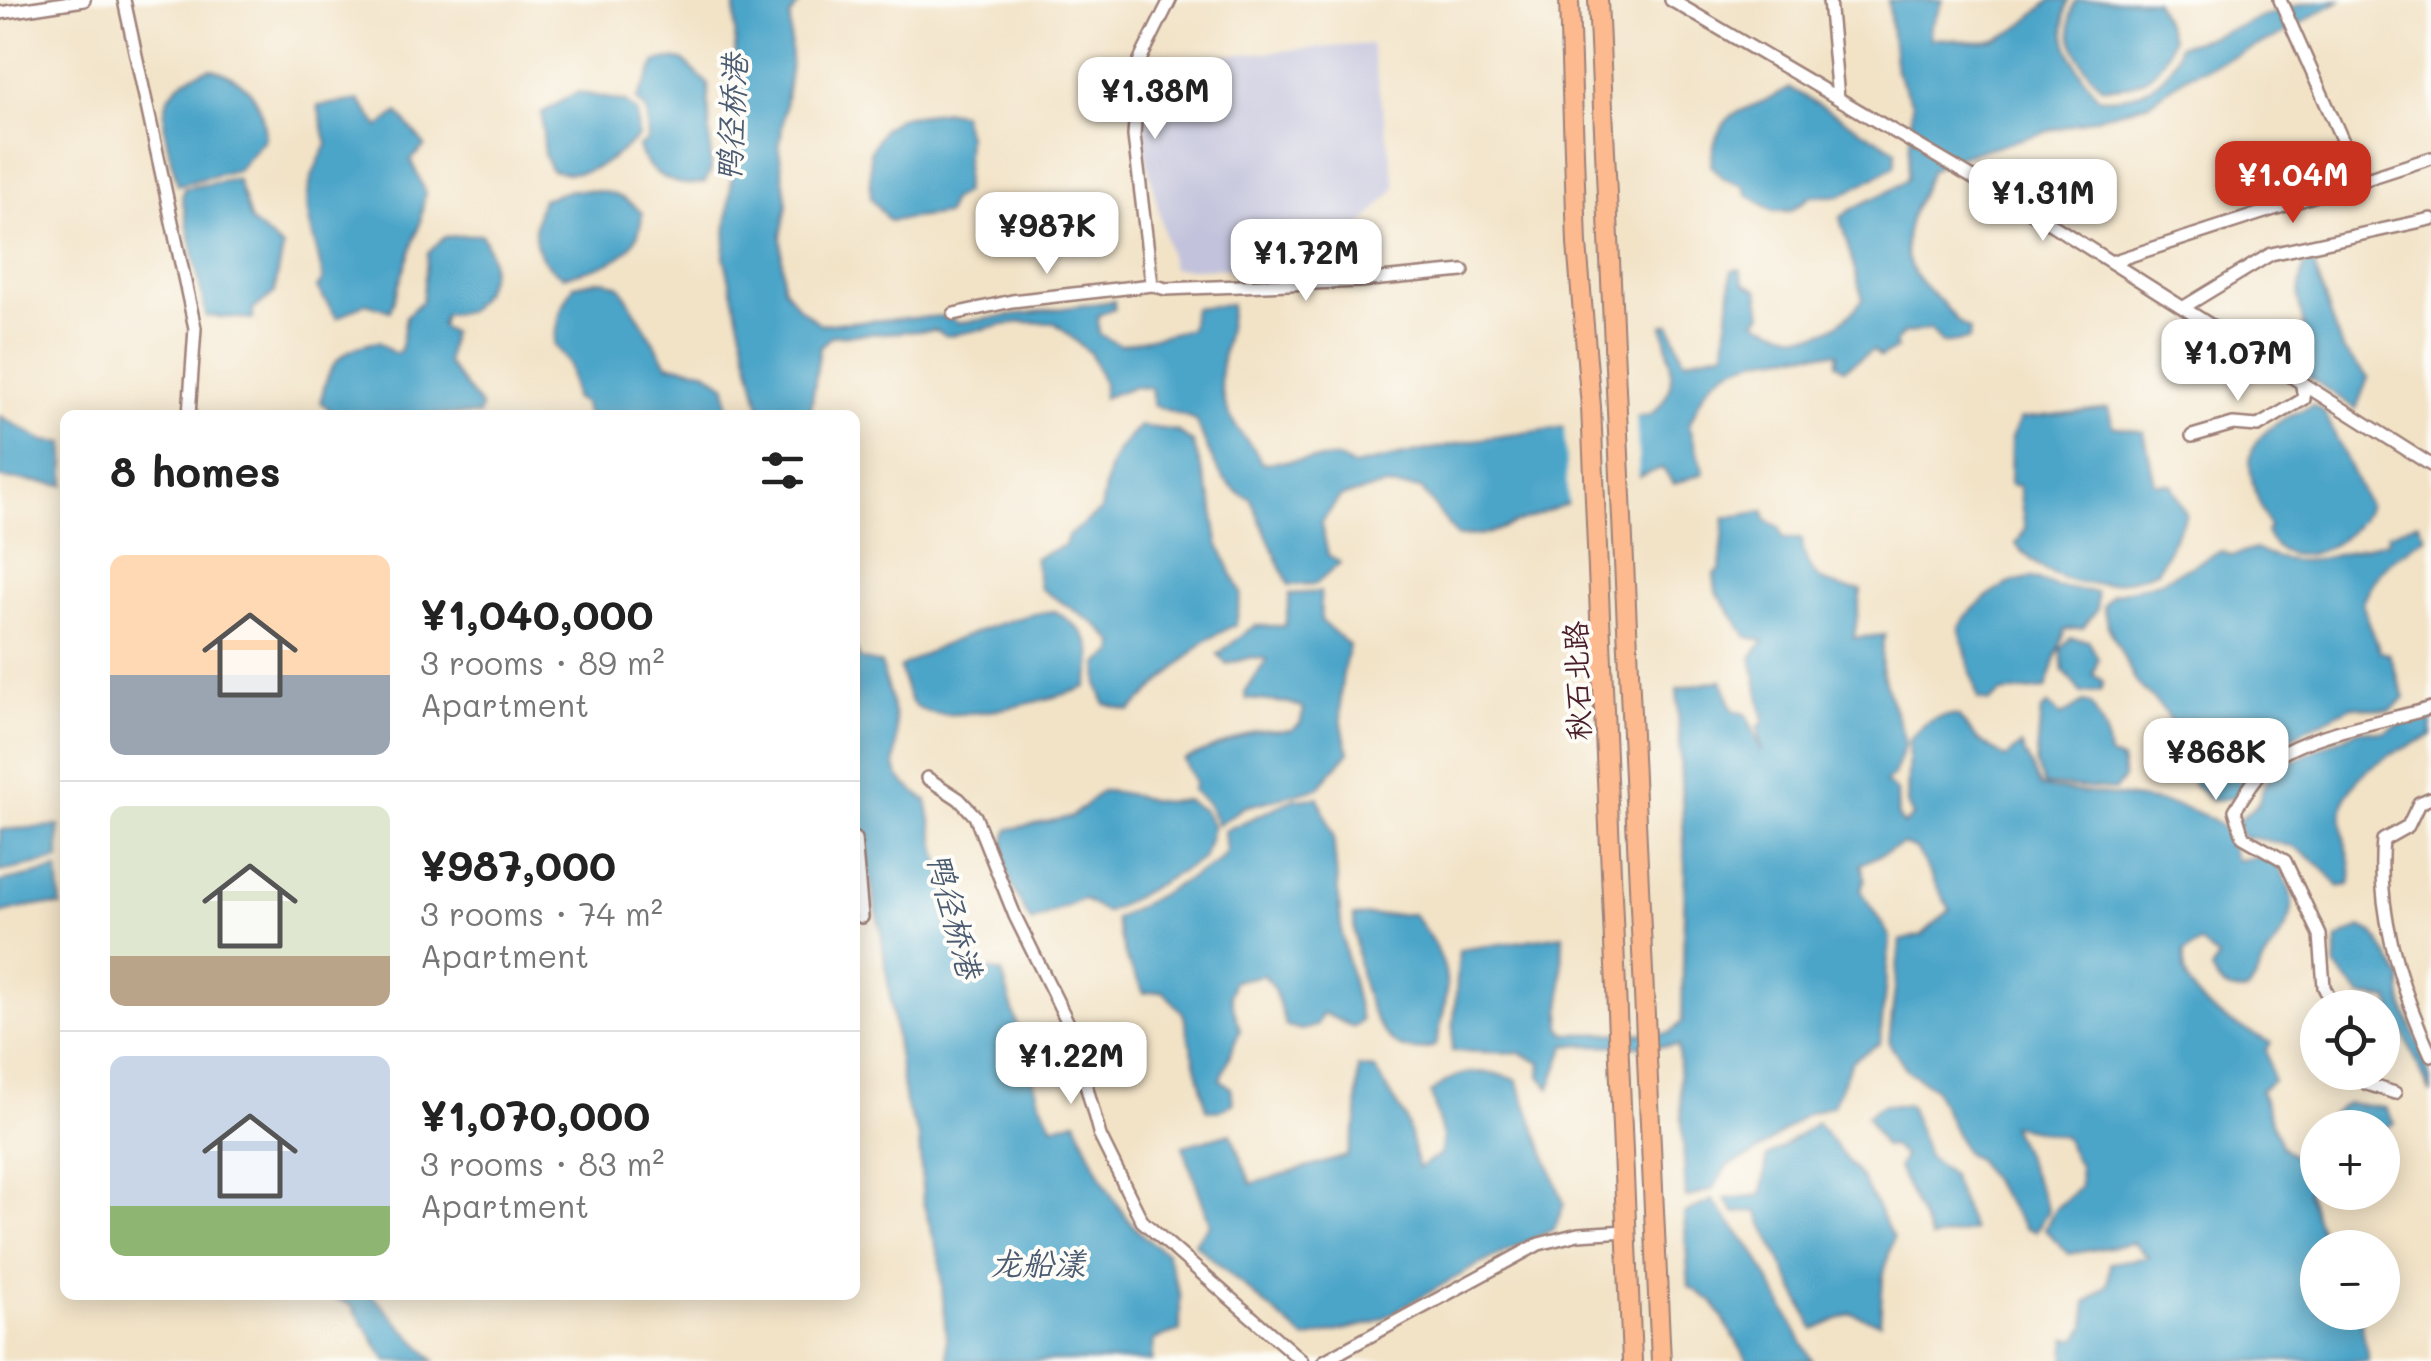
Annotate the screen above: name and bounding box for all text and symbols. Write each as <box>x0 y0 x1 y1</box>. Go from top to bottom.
water label: 鸭径桥港 <box>706 50 754 183</box>
pin: ¥1.38M <box>1074 57 1236 142</box>
text: ¥1.38M <box>1100 68 1210 110</box>
pin: ¥1.04M <box>2212 141 2374 226</box>
text: ¥1.04M <box>2237 152 2349 194</box>
pin: ¥1.31M <box>1962 159 2124 244</box>
text: ¥1.31M <box>1991 170 2095 212</box>
pin: ¥987K <box>977 192 1117 277</box>
text: ¥987K <box>998 203 1096 245</box>
pin: ¥1.72M <box>1225 219 1387 304</box>
text: ¥1.72M <box>1253 230 1359 272</box>
pin: ¥1.07M <box>2157 319 2319 404</box>
text: ¥1.07M <box>2183 330 2293 372</box>
text: 8 homes <box>110 443 281 498</box>
icon: filters <box>755 443 810 498</box>
text: ¥1,040,000 <box>420 586 654 641</box>
icon: home <box>190 595 310 715</box>
street label: 秋石北路 <box>1554 620 1598 742</box>
text: 3 rooms · 89 m² <box>420 641 665 683</box>
text: Apartment <box>420 683 589 725</box>
pin: ¥868K <box>2146 718 2286 803</box>
text: ¥868K <box>2165 729 2267 771</box>
text: ¥987,000 <box>420 837 616 892</box>
icon: home <box>190 846 310 966</box>
water label: 鸭径桥港 <box>919 848 994 985</box>
text: 3 rooms · 74 m² <box>420 892 663 934</box>
text: Apartment <box>420 934 589 976</box>
map controls <box>2300 990 2400 1330</box>
button: locate <box>2300 990 2400 1090</box>
pin: ¥1.22M <box>990 1022 1152 1107</box>
text: ¥1.22M <box>1018 1033 1124 1075</box>
text: ¥1,070,000 <box>420 1087 650 1142</box>
icon: home <box>190 1096 310 1216</box>
button: + <box>2300 1110 2400 1210</box>
text: 3 rooms · 83 m² <box>420 1142 664 1184</box>
text: Apartment <box>420 1184 589 1226</box>
button: − <box>2300 1230 2400 1330</box>
water label: 龙船漾 <box>990 1241 1088 1283</box>

